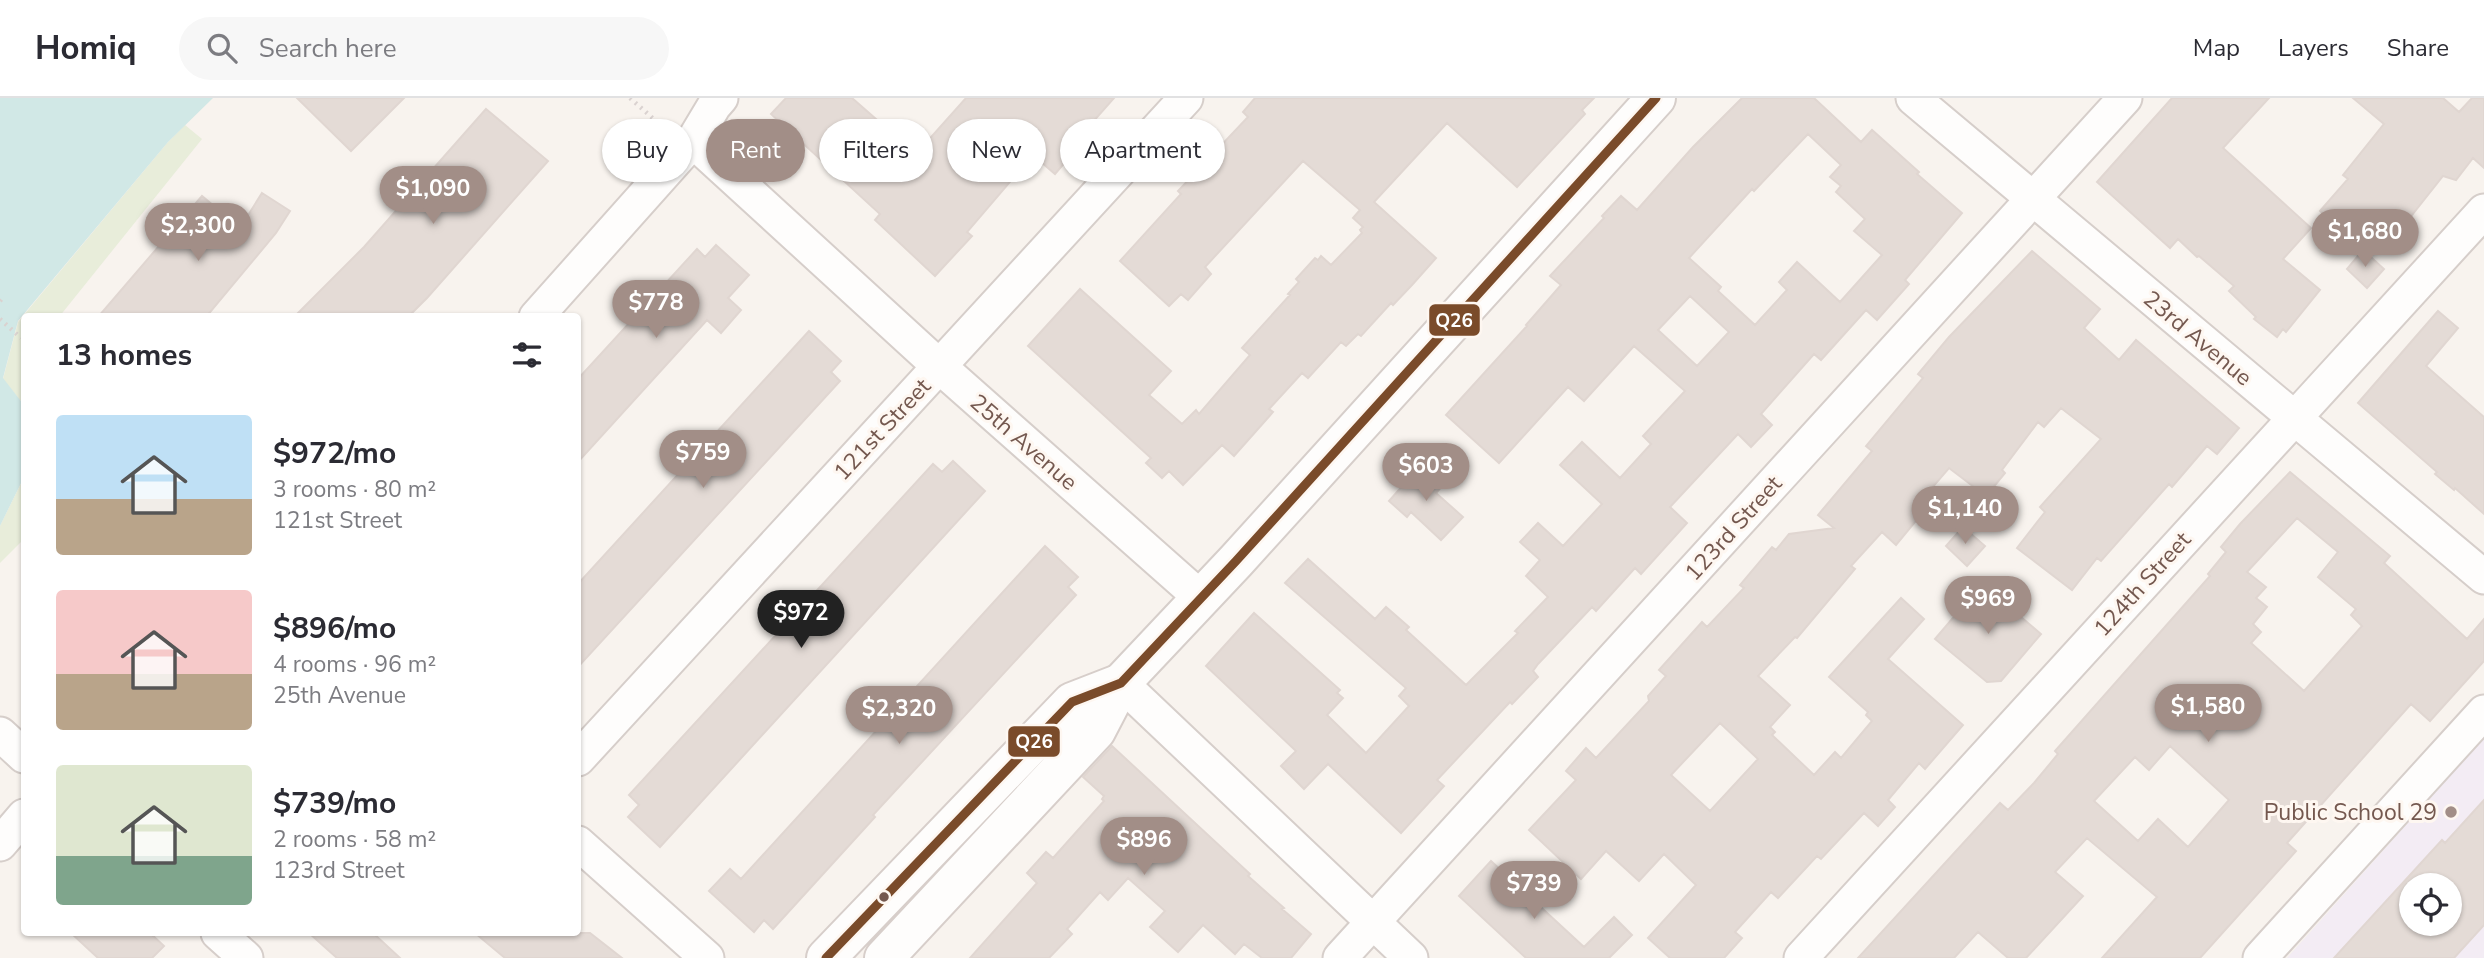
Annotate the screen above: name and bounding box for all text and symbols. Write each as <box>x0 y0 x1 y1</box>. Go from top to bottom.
search box <box>179 17 669 80</box>
text: Homiq <box>35 26 137 71</box>
icon: search <box>203 29 241 67</box>
text: Search here <box>259 31 397 66</box>
text: Map <box>2193 32 2240 64</box>
text: Layers <box>2278 32 2349 64</box>
text: Share <box>2387 32 2449 64</box>
chip: Buy <box>602 119 692 182</box>
chip: Rent <box>706 119 805 182</box>
chip: Filters <box>819 119 933 182</box>
chip: New <box>947 119 1046 182</box>
chip: Apartment <box>1060 119 1225 182</box>
pin: $1,090 <box>376 166 490 226</box>
text: $1,090 <box>396 173 470 204</box>
pin: $2,300 <box>141 204 255 263</box>
pin: $1,680 <box>2308 209 2422 269</box>
text: $2,300 <box>161 210 235 241</box>
text: $1,680 <box>2328 216 2402 247</box>
pin: $778 <box>615 280 697 340</box>
street label: 23rd Avenue <box>2137 284 2259 393</box>
text: $778 <box>628 287 684 318</box>
line badge: Q26 <box>1428 303 1481 337</box>
text: Q26 <box>1435 308 1473 334</box>
text: 13 homes <box>56 335 192 376</box>
icon: filters <box>508 336 546 374</box>
street label: 121st Street <box>827 371 938 487</box>
street label: 25th Avenue <box>963 387 1084 498</box>
pin: $759 <box>662 430 744 490</box>
text: $972/mo <box>273 433 396 474</box>
text: $759 <box>675 437 731 468</box>
icon: home <box>112 443 196 527</box>
pin: $603 <box>1385 444 1467 503</box>
text: $603 <box>1398 450 1454 481</box>
street label: 123rd Street <box>1678 468 1790 588</box>
text: 3 rooms · 80 m² <box>273 474 436 505</box>
pin: $1,140 <box>1908 486 2022 546</box>
text: $1,140 <box>1928 493 2002 524</box>
text: 121st Street <box>273 505 402 536</box>
street label: 124th Street <box>2087 525 2198 643</box>
pin: $969 <box>1947 576 2029 636</box>
text: $969 <box>1960 583 2016 614</box>
pin: $972 <box>760 590 842 650</box>
text: $972 <box>773 597 829 628</box>
text: $896/mo <box>273 608 396 649</box>
icon: home <box>112 618 196 702</box>
text: 4 rooms · 96 m² <box>273 649 436 680</box>
text: 25th Avenue <box>273 680 406 711</box>
pin: $1,580 <box>2151 684 2265 744</box>
pin: $2,320 <box>842 686 956 746</box>
text: $1,580 <box>2171 691 2245 722</box>
text: $2,320 <box>862 693 936 724</box>
line badge: Q26 <box>1007 725 1061 758</box>
text: Q26 <box>1015 729 1053 755</box>
text: $739/mo <box>273 783 396 824</box>
icon: home <box>112 793 196 877</box>
place label: Public School 29 <box>2264 797 2437 828</box>
marker: Public School 29 <box>2443 804 2459 820</box>
pin: $896 <box>1103 818 1185 877</box>
text: 2 rooms · 58 m² <box>273 824 436 855</box>
text: $896 <box>1116 824 1172 855</box>
text: 123rd Street <box>273 855 405 886</box>
pin: $739 <box>1493 862 1575 921</box>
text: $739 <box>1506 868 1562 899</box>
map controls <box>2399 873 2462 936</box>
button: locate <box>2399 873 2462 936</box>
unlabelled marker <box>877 890 891 904</box>

